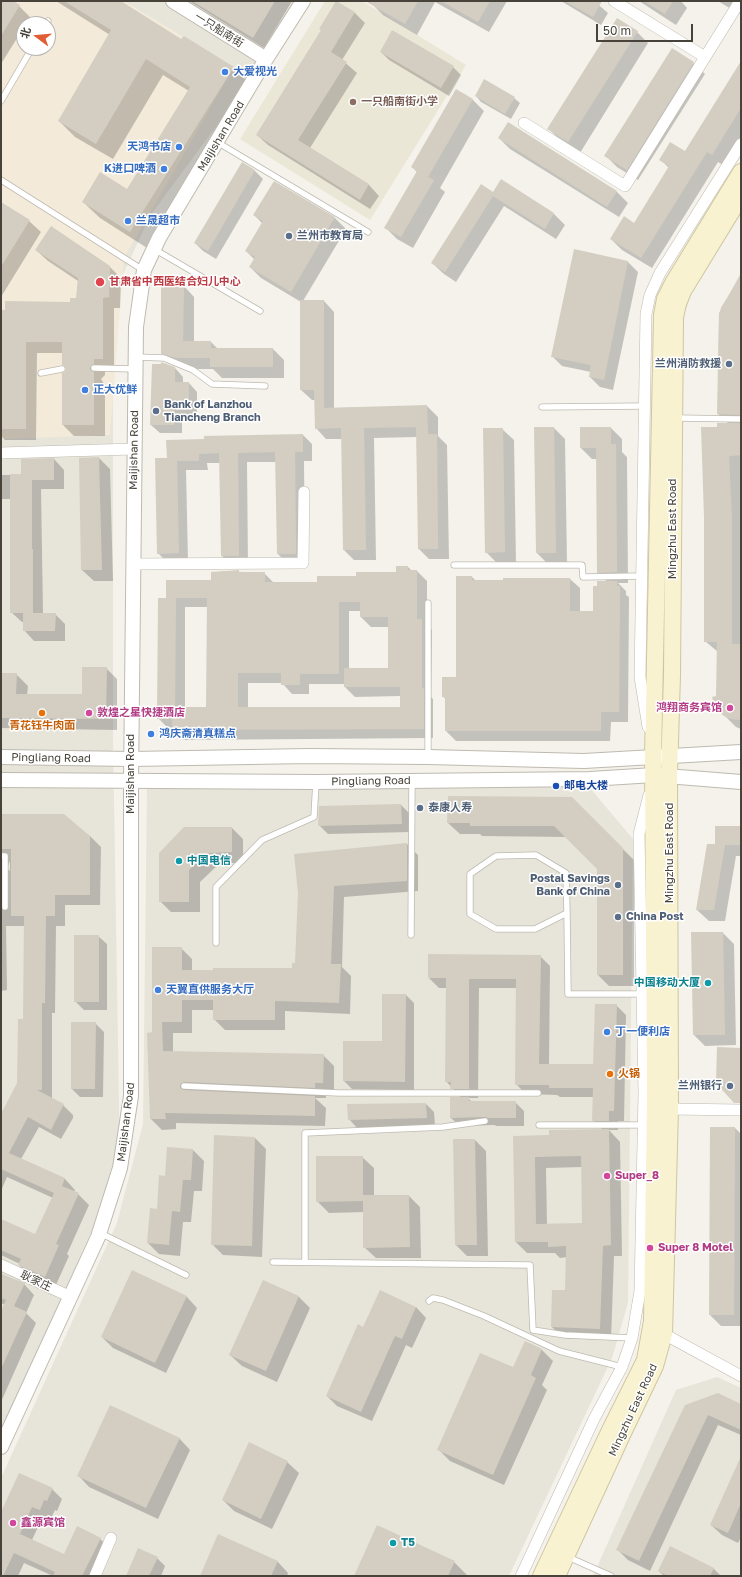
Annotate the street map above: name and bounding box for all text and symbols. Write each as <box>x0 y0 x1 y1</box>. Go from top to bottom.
street label: 一只船南街 <box>192 10 246 50</box>
north arrow <box>16 16 56 56</box>
scale bar <box>598 16 695 42</box>
text: 50 m <box>603 23 631 38</box>
text: 北 <box>17 26 33 40</box>
place label: 大爱视光 <box>233 65 277 79</box>
marker: 大爱视光 <box>220 67 230 77</box>
place label: 一只船南街小学 <box>361 95 438 109</box>
marker: 一只船南街小学 <box>348 97 358 107</box>
street label: Maijishan Road <box>195 98 247 174</box>
place label: 天鸿书店 <box>127 140 171 154</box>
marker: 天鸿书店 <box>174 142 184 152</box>
place label: K进口啤酒 <box>104 162 156 176</box>
marker: K进口啤酒 <box>159 164 169 174</box>
place label: 兰晟超市 <box>136 214 180 228</box>
marker: 兰晟超市 <box>123 216 133 226</box>
place label: 兰州市教育局 <box>297 229 363 243</box>
marker: 兰州市教育局 <box>284 231 294 241</box>
place label: 甘肃省中西医结合妇儿中心 <box>109 275 241 289</box>
marker: 甘肃省中西医结合妇儿中心 <box>94 276 106 288</box>
place label: 兰州消防救援 <box>655 357 721 371</box>
marker: 兰州消防救援 <box>724 359 734 369</box>
place label: 正大优鲜 <box>93 383 137 397</box>
marker: 正大优鲜 <box>80 385 90 395</box>
place label: Bank of Lanzhou Tiancheng Branch <box>164 398 261 424</box>
marker: Bank of Lanzhou Tiancheng Branch <box>151 406 161 416</box>
street label: Maijishan Road <box>127 410 141 490</box>
street label: Mingzhu East Road <box>666 479 680 579</box>
place label: 鸿翔商务宾馆 <box>656 701 722 715</box>
marker: 鸿翔商务宾馆 <box>725 703 735 713</box>
place label: 敦煌之星快捷酒店 <box>97 706 185 720</box>
marker: 青花钰牛肉面 <box>37 708 47 718</box>
marker: 敦煌之星快捷酒店 <box>84 708 94 718</box>
place label: 青花钰牛肉面 <box>9 719 75 733</box>
place label: 鸿庆斋清真糕点 <box>159 727 236 741</box>
marker: 鸿庆斋清真糕点 <box>146 729 156 739</box>
street label: Maijishan Road <box>124 734 138 814</box>
street label: Pingliang Road <box>11 751 91 765</box>
street label: Pingliang Road <box>331 774 411 788</box>
place label: 邮电大楼 <box>564 779 608 793</box>
marker: 邮电大楼 <box>551 781 561 791</box>
place label: 泰康人寿 <box>428 801 472 815</box>
marker: 泰康人寿 <box>415 803 425 813</box>
street label: Mingzhu East Road <box>663 803 677 903</box>
place label: 中国电信 <box>187 854 231 868</box>
marker: 中国电信 <box>174 856 184 866</box>
place label: Postal Savings Bank of China <box>530 872 610 898</box>
marker: Postal Savings Bank of China <box>613 880 623 890</box>
place label: China Post <box>626 910 684 924</box>
marker: China Post <box>613 912 623 922</box>
place label: 中国移动大厦 <box>634 976 700 990</box>
marker: 中国移动大厦 <box>703 978 713 988</box>
place label: 天翼直供服务大厅 <box>166 983 254 997</box>
marker: 天翼直供服务大厅 <box>153 985 163 995</box>
place label: 丁一便利店 <box>615 1025 670 1039</box>
marker: 丁一便利店 <box>602 1027 612 1037</box>
place label: 火锅 <box>618 1067 640 1081</box>
marker: 火锅 <box>605 1069 615 1079</box>
place label: 兰州银行 <box>678 1079 722 1093</box>
marker: 兰州银行 <box>725 1081 735 1091</box>
street label: Maijishan Road <box>115 1082 137 1162</box>
place label: Super_8 <box>615 1169 659 1183</box>
marker: Super_8 <box>602 1171 612 1181</box>
place label: Super 8 Motel <box>658 1241 733 1255</box>
marker: Super 8 Motel <box>645 1243 655 1253</box>
street label: 耿家庄 <box>18 1268 54 1294</box>
street label: Mingzhu East Road <box>606 1362 660 1458</box>
place label: 鑫源宾馆 <box>21 1516 65 1530</box>
marker: 鑫源宾馆 <box>8 1518 18 1528</box>
place label: T5 <box>401 1536 415 1550</box>
marker: T5 <box>388 1538 398 1548</box>

